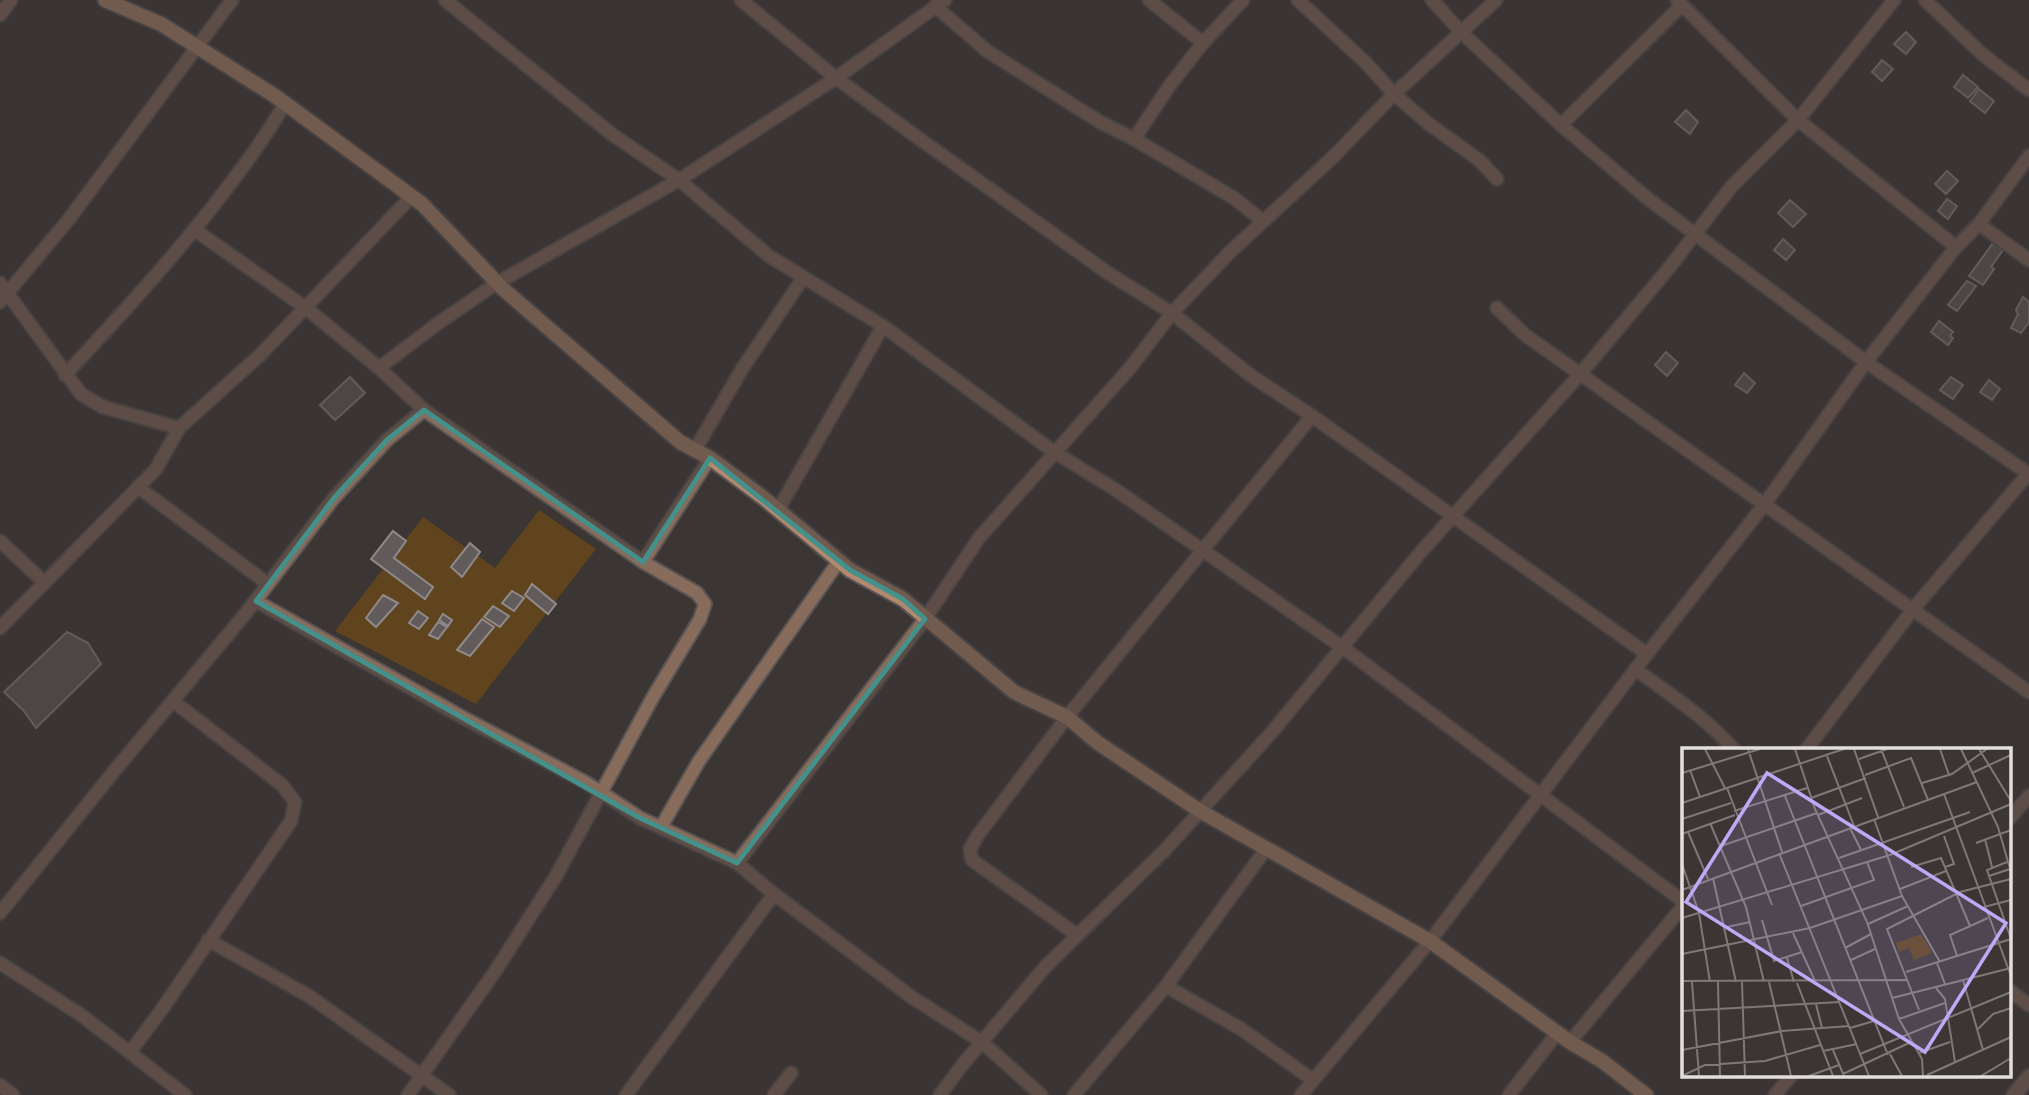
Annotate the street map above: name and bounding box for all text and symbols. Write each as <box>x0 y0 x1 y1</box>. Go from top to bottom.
inset map <box>1682 748 2011 1078</box>

